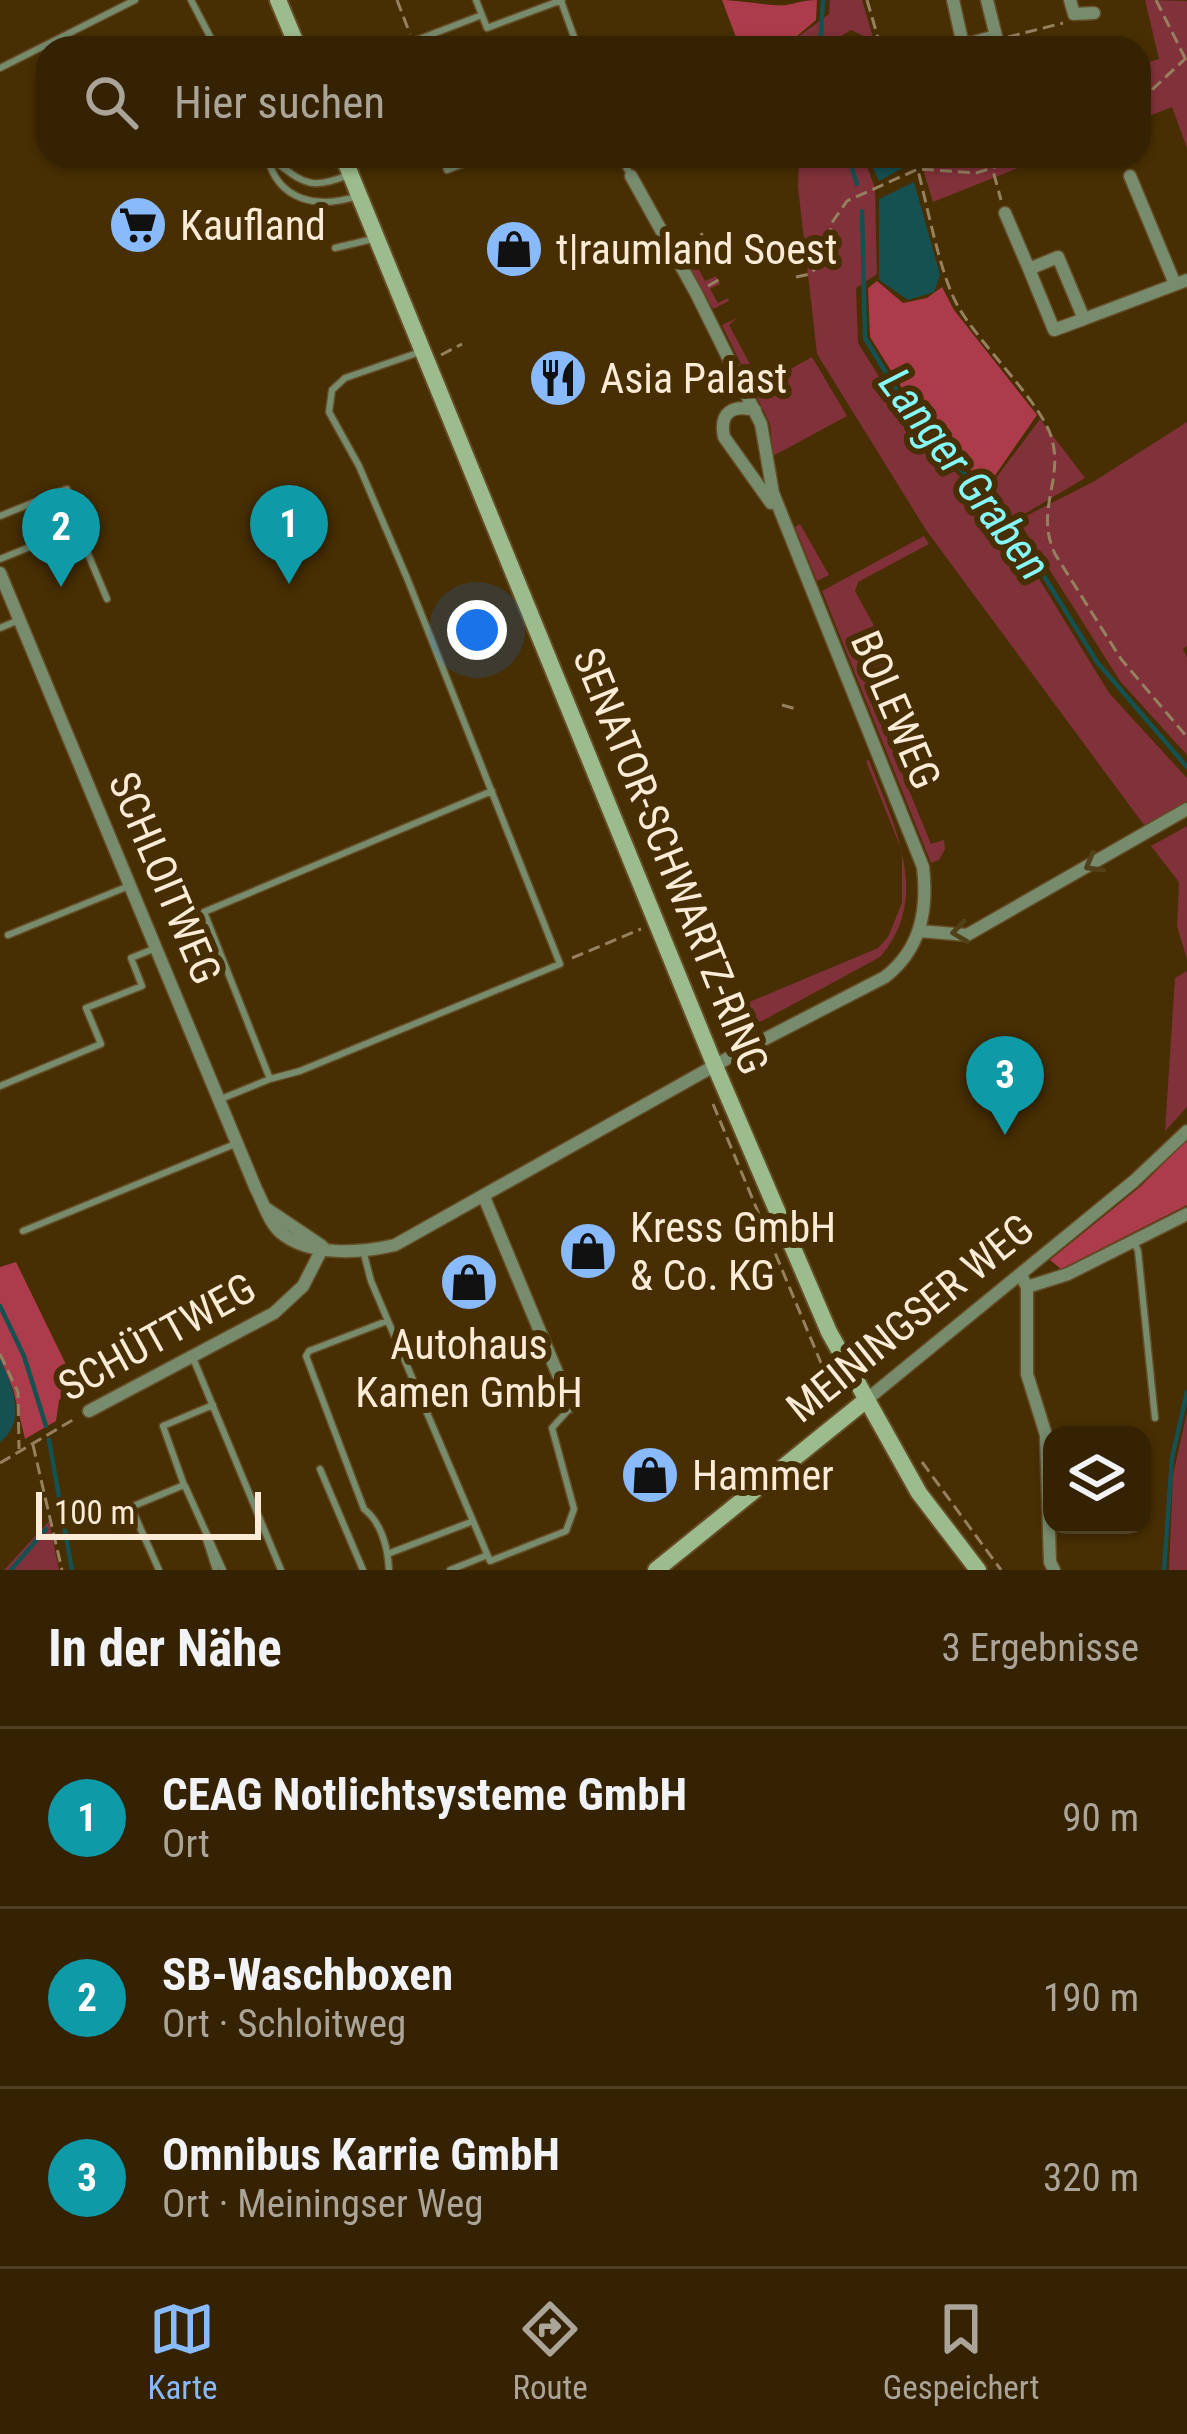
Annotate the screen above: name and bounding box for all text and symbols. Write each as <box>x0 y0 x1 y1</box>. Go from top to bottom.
search box <box>36 36 1151 168</box>
icon: search <box>78 69 144 135</box>
text: Hier suchen <box>174 76 385 129</box>
supermarket icon: Kaufland <box>107 194 169 256</box>
place label: Kaufland <box>180 201 326 250</box>
shop icon: t|raumland Soest <box>483 218 545 280</box>
place label: t|raumland Soest <box>556 225 837 274</box>
restaurant icon: Asia Palast <box>527 347 589 409</box>
place label: Asia Palast <box>600 354 787 403</box>
water label: Langer Graben <box>868 358 1062 590</box>
pin: 1 <box>250 485 328 584</box>
pin: 2 <box>22 488 100 587</box>
your location <box>447 600 507 660</box>
street label: BOLEWEG <box>841 624 951 796</box>
street label: SENATOR-SCHWARTZ-RING <box>563 641 779 1081</box>
street label: SCHLOITWEG <box>98 765 232 991</box>
one-way arrow <box>1084 850 1106 873</box>
one-way arrow <box>950 918 970 944</box>
pin: 3 <box>966 1036 1044 1135</box>
place label: Kress GmbH & Co. KG <box>630 1203 836 1300</box>
street label: MEININGSER WEG <box>777 1204 1043 1432</box>
shop icon: Kress GmbH & Co. KG <box>557 1220 619 1282</box>
shop icon: Autohaus Kamen GmbH <box>438 1251 500 1313</box>
street label: SCHÜTTWEG <box>50 1263 264 1411</box>
place label: Autohaus Kamen GmbH <box>355 1320 583 1417</box>
map controls <box>1043 1426 1151 1534</box>
button: layers <box>1043 1426 1151 1534</box>
shop icon: Hammer <box>619 1444 681 1506</box>
place label: Hammer <box>692 1451 834 1500</box>
scale bar <box>36 1486 261 1539</box>
text: 100 m <box>54 1493 135 1532</box>
text: In der Nähe <box>48 1619 282 1678</box>
text: 3 Ergebnisse <box>941 1625 1139 1671</box>
text: CEAG Notlichtsysteme GmbH <box>162 1768 687 1821</box>
text: 1 <box>77 1795 97 1841</box>
text: 90 m <box>1062 1795 1139 1841</box>
text: Ort <box>162 1821 210 1867</box>
text: SB-Waschboxen <box>162 1948 453 2001</box>
text: 2 <box>77 1975 97 2021</box>
text: 190 m <box>1043 1975 1139 2021</box>
text: Ort · Schloitweg <box>162 2001 406 2047</box>
text: Omnibus Karrie GmbH <box>162 2128 560 2181</box>
text: 3 <box>77 2155 97 2201</box>
text: 320 m <box>1043 2155 1139 2201</box>
text: Ort · Meiningser Weg <box>162 2181 483 2227</box>
tab: Karte <box>148 2296 217 2407</box>
tab: Route <box>513 2296 588 2407</box>
tab: Gespeichert <box>883 2296 1039 2407</box>

